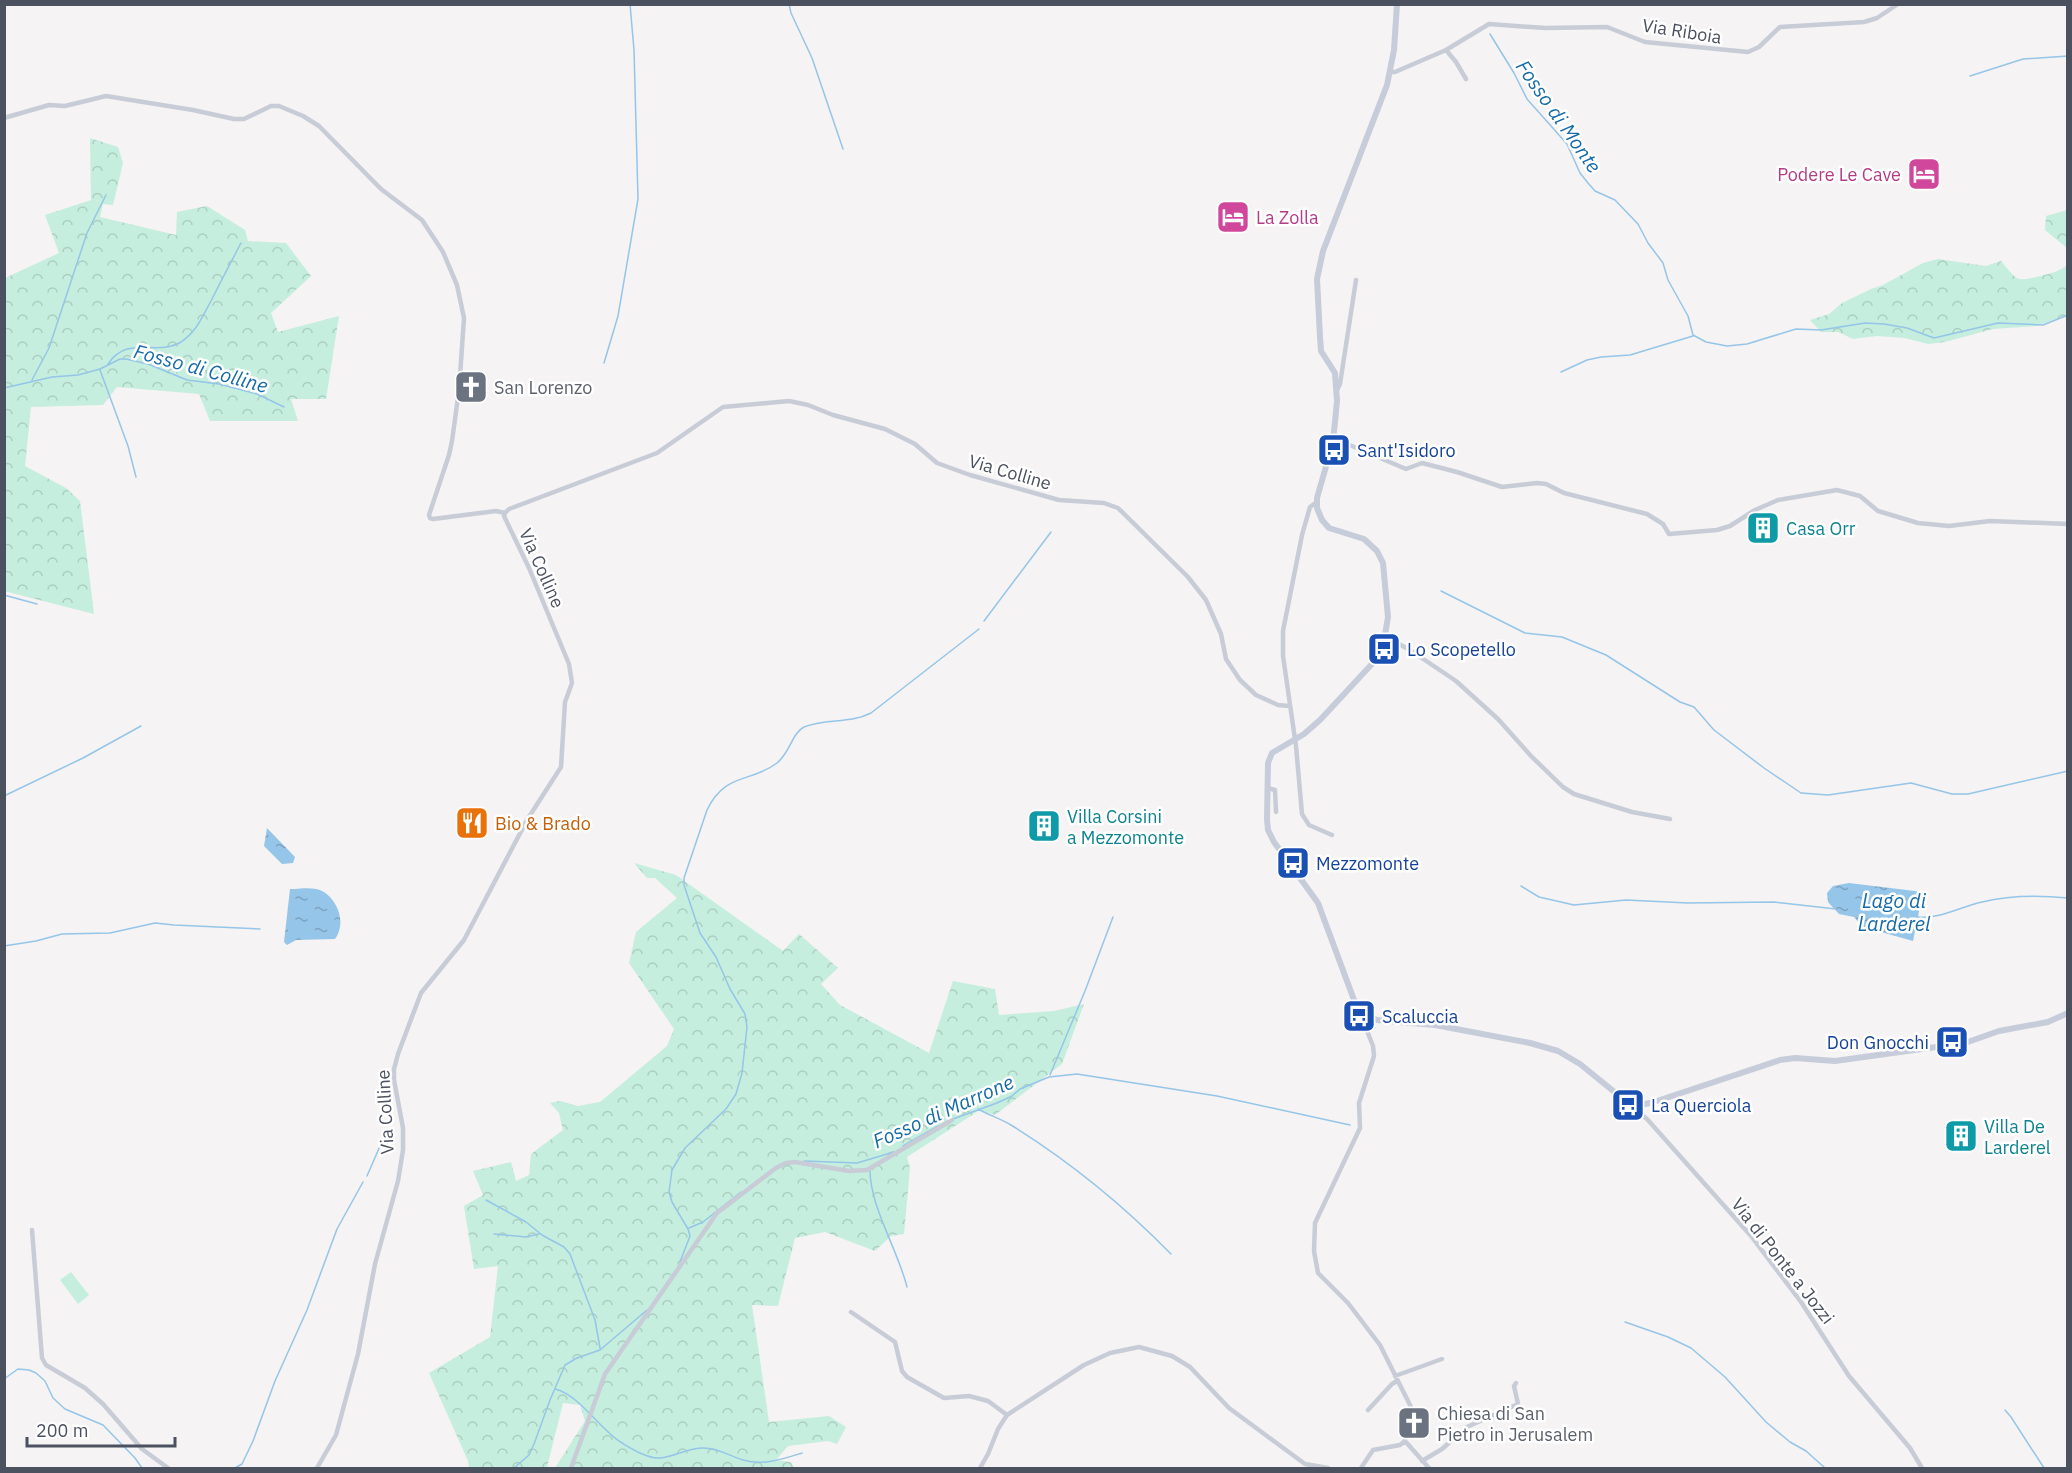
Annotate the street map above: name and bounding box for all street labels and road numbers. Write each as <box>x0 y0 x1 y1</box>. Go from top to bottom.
street label: Via Riboia <box>1641 13 1724 49</box>
street label: Via Colline <box>966 449 1054 495</box>
street label: Via Colline <box>514 525 570 612</box>
street label: Via Colline <box>371 1069 399 1155</box>
street label: Via di Ponte a Jozzi <box>1727 1193 1839 1329</box>

